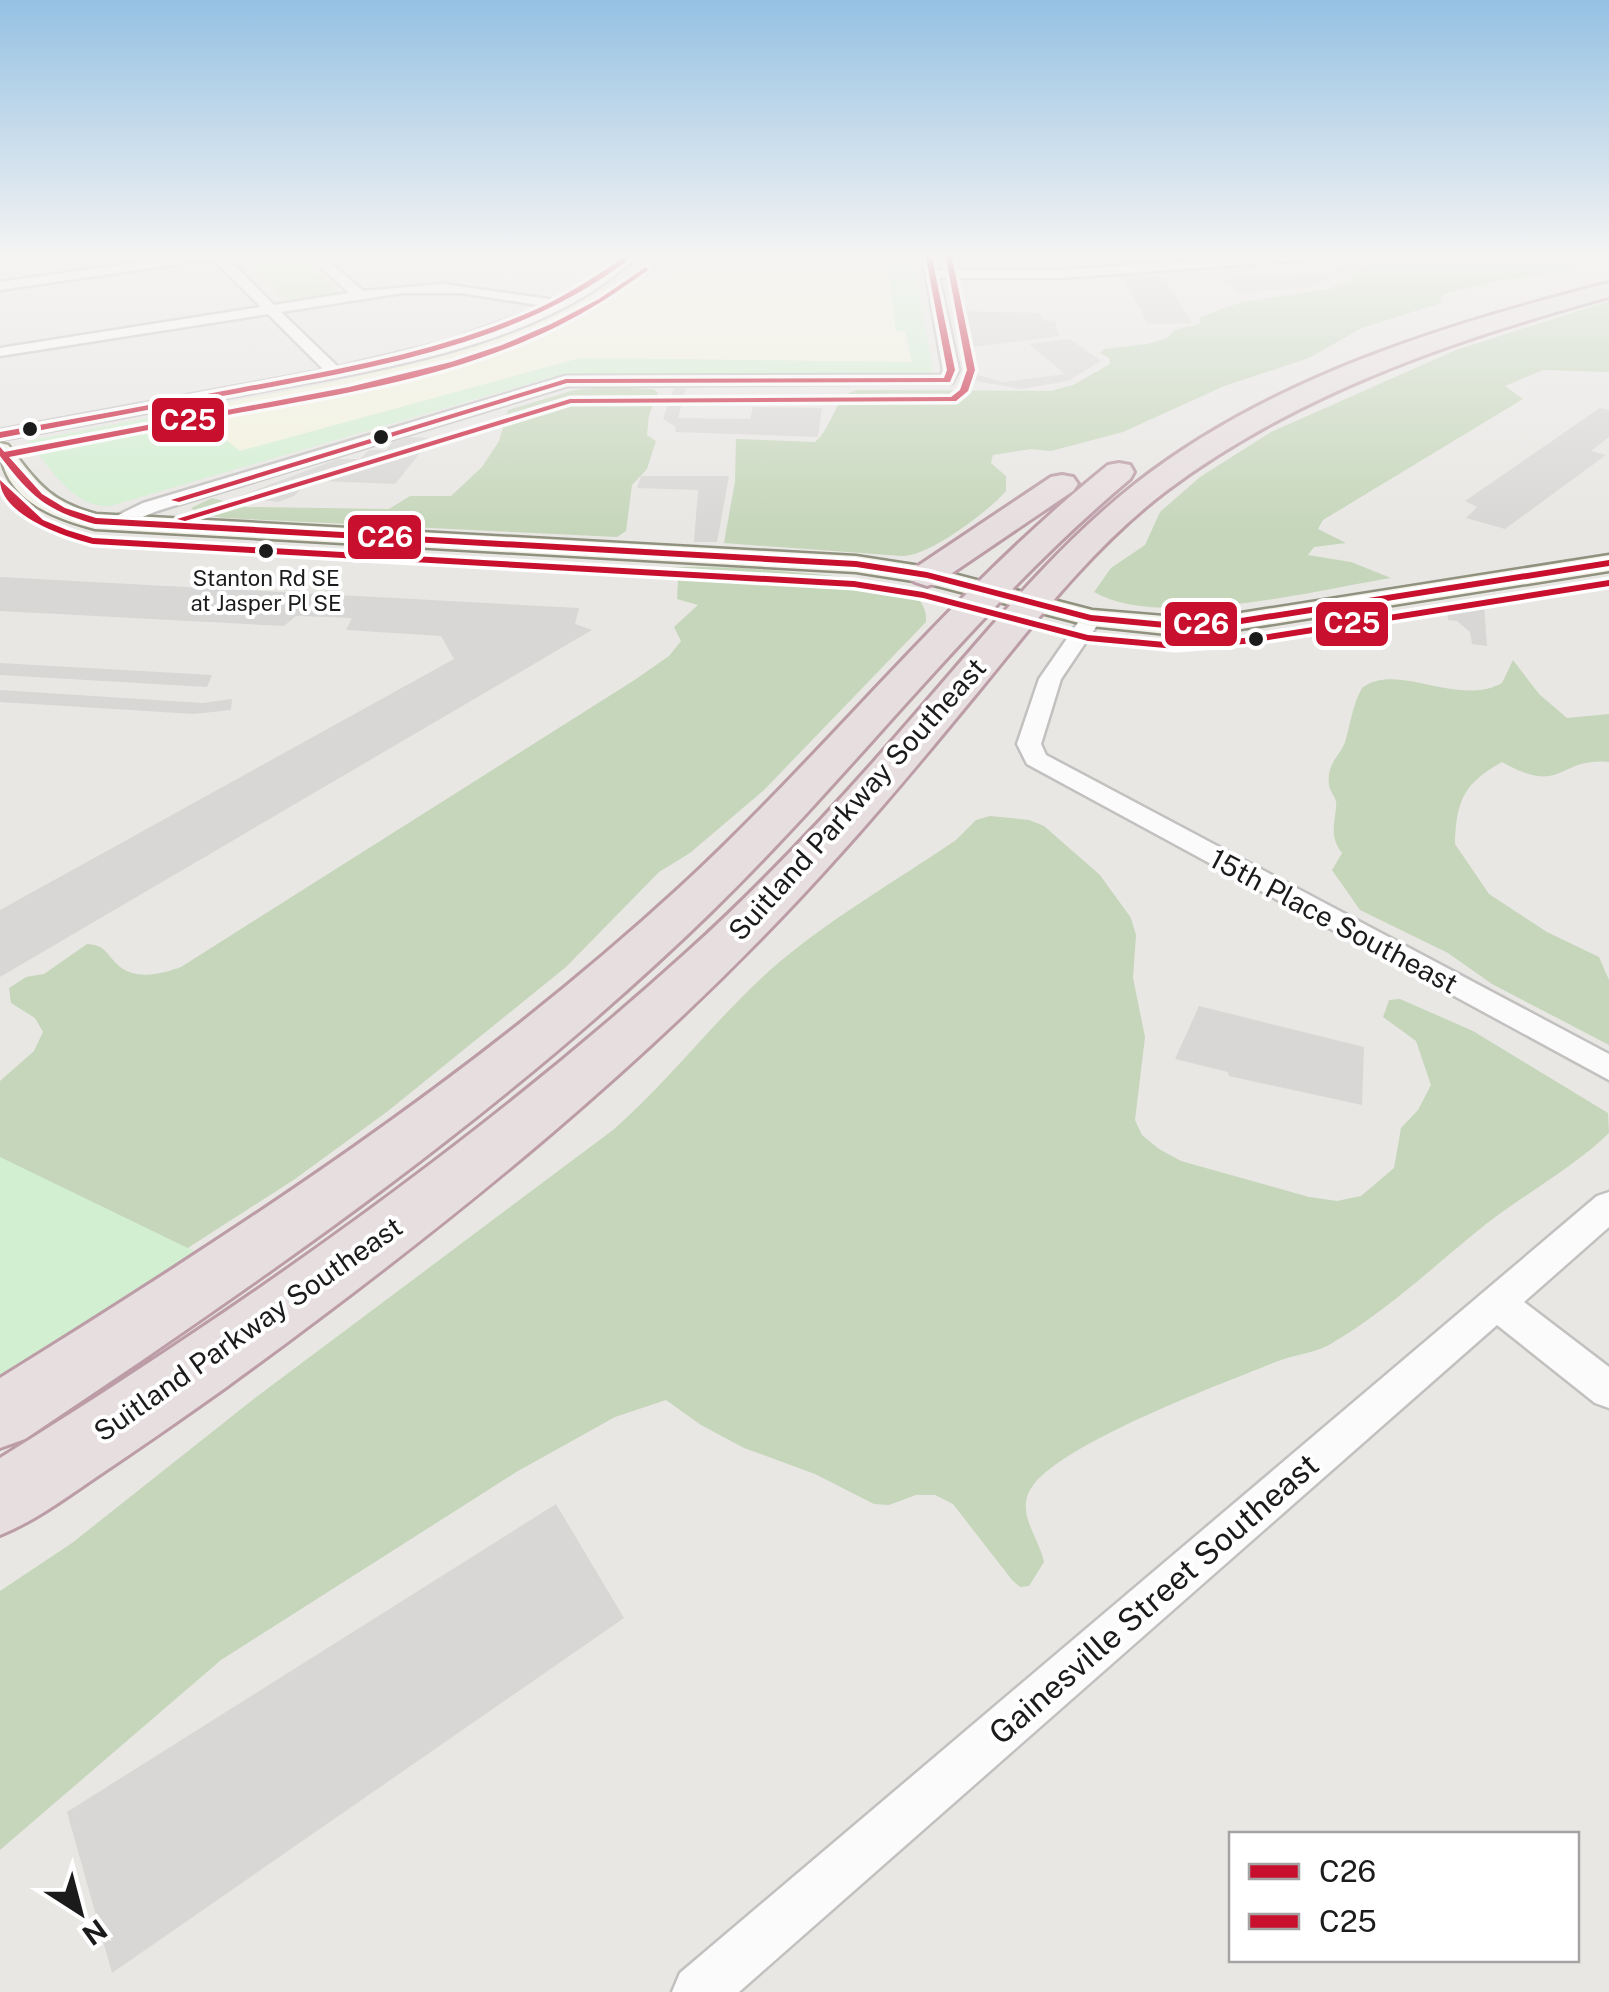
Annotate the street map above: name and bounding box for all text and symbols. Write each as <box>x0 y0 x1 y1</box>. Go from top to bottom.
line badge: C25 <box>150 396 226 444</box>
text: C25 <box>160 403 216 436</box>
unlabelled marker <box>20 419 40 439</box>
unlabelled marker <box>371 427 391 447</box>
line badge: C26 <box>346 513 423 561</box>
text: C26 <box>357 520 413 553</box>
marker: Stanton Rd SE at Jasper Pl SE <box>256 541 276 561</box>
place label: Stanton Rd SE at Jasper Pl SE <box>190 565 342 616</box>
line badge: C26 <box>1163 600 1239 648</box>
line badge: C25 <box>1314 600 1390 648</box>
text: C25 <box>1324 606 1380 639</box>
text: C26 <box>1173 607 1229 640</box>
unlabelled marker <box>1246 629 1266 649</box>
street label: Suitland Parkway Southeast <box>721 651 992 947</box>
street label: 15th Place Southeast <box>1205 841 1464 1000</box>
street label: Suitland Parkway Southeast <box>87 1209 408 1448</box>
street label: Gainesville Street Southeast <box>982 1446 1326 1752</box>
legend <box>1229 1832 1579 1962</box>
text: C26 <box>1319 1853 1376 1889</box>
north arrow <box>30 1862 130 1962</box>
text: C25 <box>1319 1903 1377 1939</box>
text: N <box>76 1913 114 1952</box>

